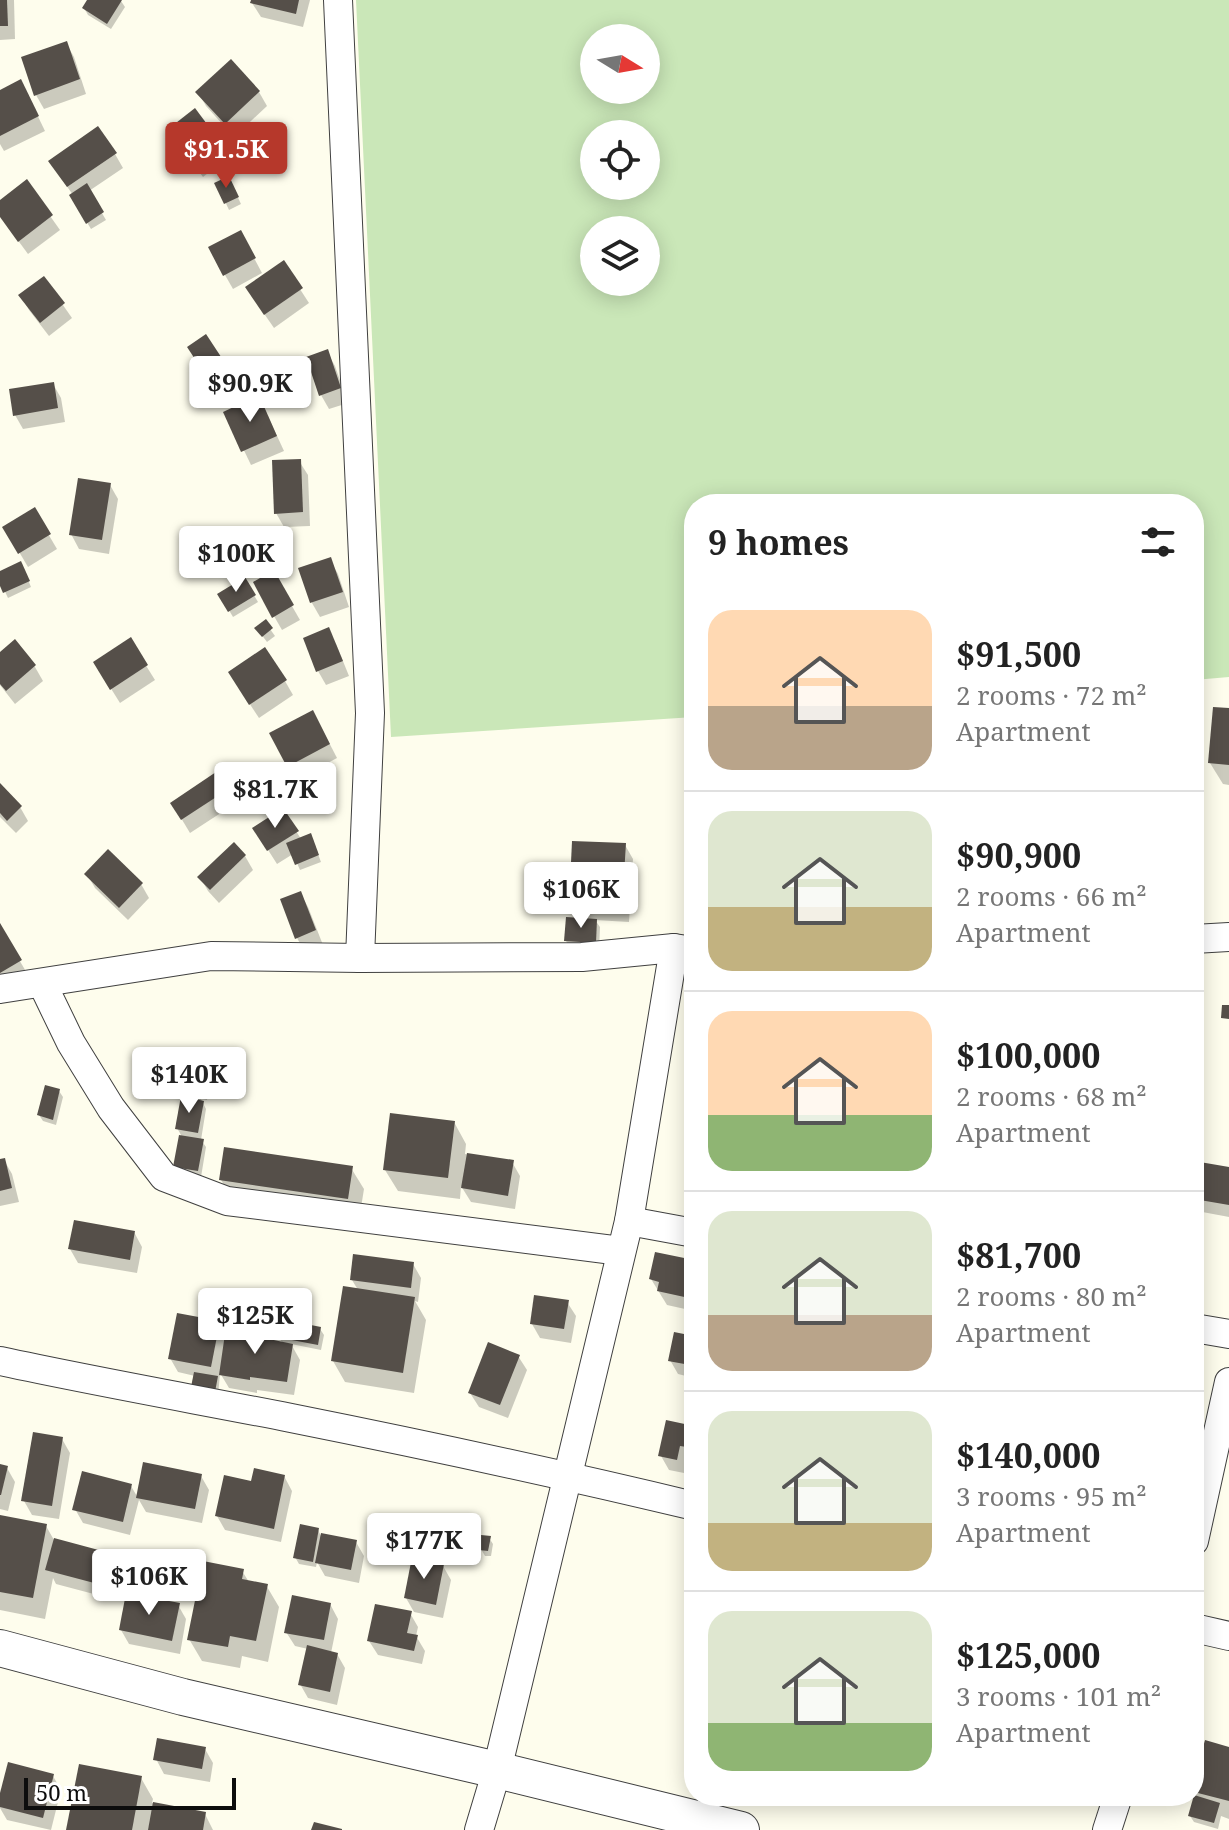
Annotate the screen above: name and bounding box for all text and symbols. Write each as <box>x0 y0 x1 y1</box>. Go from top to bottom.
north arrow <box>580 24 660 104</box>
map controls <box>580 24 660 296</box>
button: locate <box>580 120 660 200</box>
pin: $91.5K <box>161 122 291 190</box>
text: $91.5K <box>183 130 269 166</box>
button: layers <box>580 216 660 296</box>
pin: $90.9K <box>185 356 315 424</box>
text: $90.9K <box>207 364 293 400</box>
text: 9 homes <box>708 519 849 565</box>
icon: filters <box>1136 520 1180 564</box>
pin: $100K <box>180 526 292 594</box>
text: $100K <box>197 534 275 570</box>
text: $91,500 <box>956 631 1081 677</box>
icon: home <box>772 642 868 738</box>
text: 2 rooms · 72 m² <box>956 677 1147 713</box>
text: Apartment <box>956 713 1091 749</box>
pin: $81.7K <box>210 762 340 830</box>
text: $81.7K <box>232 770 318 806</box>
text: $90,900 <box>956 832 1081 878</box>
icon: home <box>772 843 868 939</box>
pin: $106K <box>525 862 637 930</box>
text: $106K <box>542 870 620 906</box>
text: 2 rooms · 66 m² <box>956 878 1147 914</box>
text: Apartment <box>956 914 1091 950</box>
text: $100,000 <box>956 1032 1100 1078</box>
icon: home <box>772 1043 868 1139</box>
pin: $140K <box>133 1047 245 1115</box>
text: $140K <box>150 1055 228 1091</box>
text: 2 rooms · 68 m² <box>956 1078 1147 1114</box>
text: Apartment <box>956 1114 1091 1150</box>
text: $81,700 <box>956 1232 1081 1278</box>
icon: home <box>772 1243 868 1339</box>
text: 2 rooms · 80 m² <box>956 1278 1147 1314</box>
pin: $125K <box>199 1288 311 1356</box>
text: $125K <box>216 1296 294 1332</box>
text: Apartment <box>956 1314 1091 1350</box>
text: $140,000 <box>956 1432 1100 1478</box>
icon: home <box>772 1443 868 1539</box>
text: 3 rooms · 95 m² <box>956 1478 1147 1514</box>
pin: $177K <box>368 1513 480 1581</box>
text: Apartment <box>956 1514 1091 1550</box>
text: $177K <box>385 1521 463 1557</box>
pin: $106K <box>93 1549 205 1617</box>
text: $106K <box>110 1557 188 1593</box>
text: $125,000 <box>956 1632 1100 1678</box>
icon: home <box>772 1643 868 1739</box>
text: 3 rooms · 101 m² <box>956 1678 1161 1714</box>
text: Apartment <box>956 1714 1091 1750</box>
scale bar <box>24 1774 236 1810</box>
text: 50 m <box>36 1777 87 1807</box>

